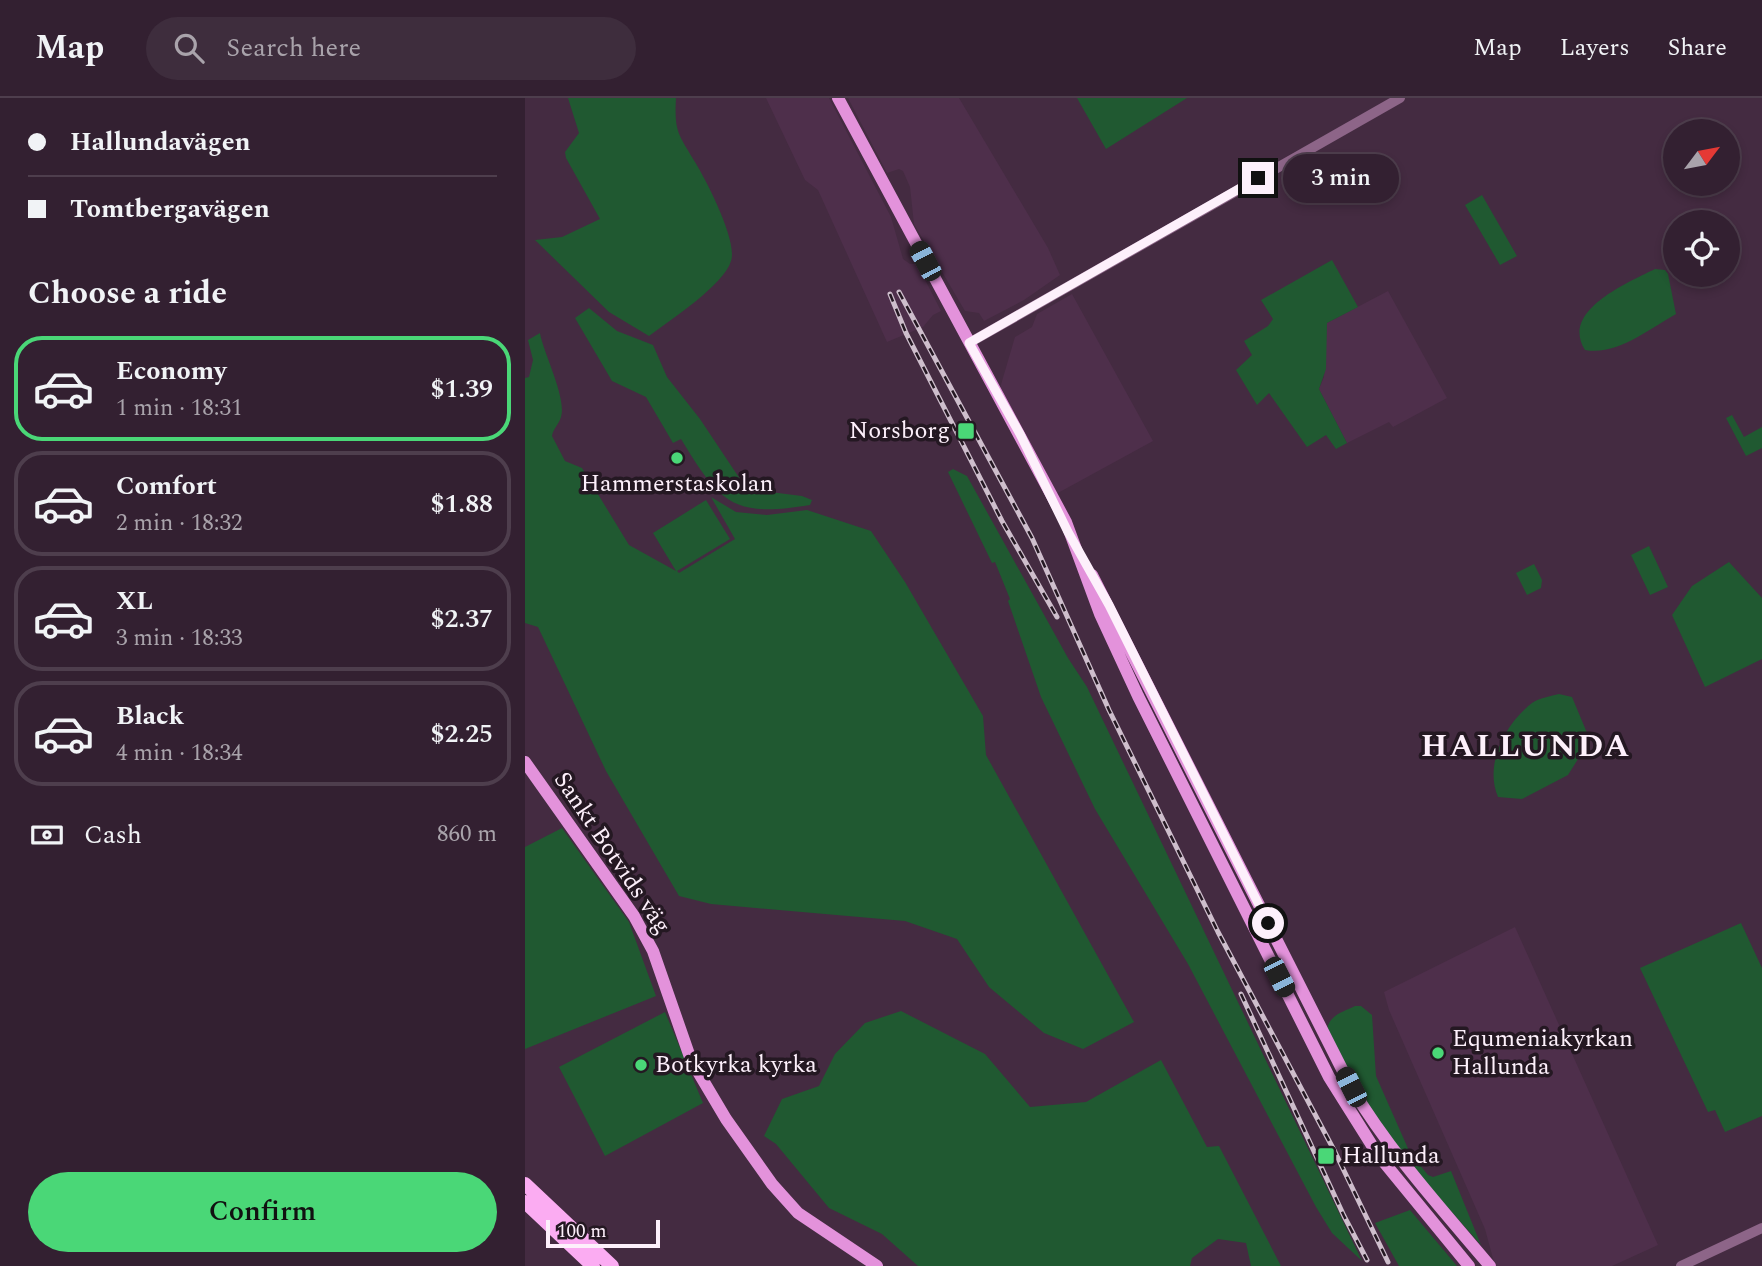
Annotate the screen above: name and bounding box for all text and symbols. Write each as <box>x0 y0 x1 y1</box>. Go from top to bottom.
search box <box>146 17 636 80</box>
text: Map <box>35 23 104 73</box>
text: Search here <box>226 28 361 68</box>
icon: search <box>170 29 208 67</box>
text: Map <box>1473 30 1522 66</box>
text: Layers <box>1560 30 1630 66</box>
text: Share <box>1668 30 1727 66</box>
north arrow <box>1663 119 1739 196</box>
map controls <box>1663 119 1740 287</box>
text: Hallundavägen <box>70 122 251 162</box>
callout: 3 min <box>1283 154 1398 202</box>
text: 3 min <box>1311 161 1371 196</box>
route end <box>1242 162 1274 194</box>
text: Tomtbergavägen <box>70 189 270 229</box>
button: locate <box>1663 210 1740 287</box>
car <box>906 238 945 284</box>
text: Choose a ride <box>28 269 227 318</box>
text: Economy <box>116 351 226 391</box>
icon: car <box>32 357 95 420</box>
text: $1.39 <box>430 369 493 409</box>
text: 1 min · 18:31 <box>116 391 243 426</box>
place label: Norsborg <box>849 413 950 449</box>
marker: Norsborg <box>956 421 976 441</box>
marker: Hammerstaskolan <box>669 450 685 466</box>
text: Comfort <box>116 466 217 506</box>
place label: Hammerstaskolan <box>581 466 774 502</box>
icon: car <box>32 472 95 535</box>
text: $1.88 <box>430 484 493 524</box>
text: 2 min · 18:32 <box>116 506 243 541</box>
text: XL <box>116 581 153 621</box>
icon: car <box>32 587 95 650</box>
text: $2.37 <box>430 599 493 639</box>
text: 3 min · 18:33 <box>116 621 243 656</box>
text: Black <box>116 696 184 736</box>
icon: car <box>32 702 95 765</box>
text: $2.25 <box>430 714 493 754</box>
district label: HALLUNDA <box>1421 722 1631 771</box>
text: 4 min · 18:34 <box>116 736 243 771</box>
street label: Sankt Botvids väg <box>544 765 680 941</box>
text: Cash <box>84 815 142 855</box>
icon: cash <box>28 816 66 854</box>
text: 860 m <box>437 817 497 852</box>
route start <box>1252 907 1284 939</box>
car <box>1261 954 1298 1000</box>
place label: Equmeniakyrkan Hallunda <box>1452 1021 1633 1085</box>
marker: Equmeniakyrkan Hallunda <box>1430 1045 1446 1061</box>
place label: Botkyrka kyrka <box>655 1047 817 1083</box>
marker: Botkyrka kyrka <box>633 1057 649 1073</box>
car <box>1333 1064 1370 1110</box>
place label: Hallunda <box>1342 1138 1440 1174</box>
marker: Hallunda <box>1316 1146 1336 1166</box>
button: Confirm <box>28 1172 497 1252</box>
scale bar <box>546 1217 660 1249</box>
text: 100 m <box>557 1217 607 1246</box>

